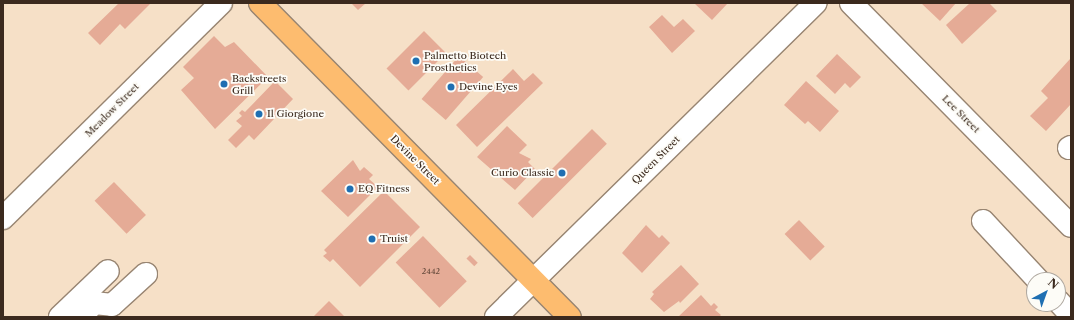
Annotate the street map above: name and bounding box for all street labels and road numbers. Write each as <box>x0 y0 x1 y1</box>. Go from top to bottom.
street label: Meadow Street <box>82 80 142 140</box>
street label: Lee Street <box>940 93 982 135</box>
street label: Devine Street <box>388 133 442 187</box>
street label: Queen Street <box>630 134 682 186</box>

